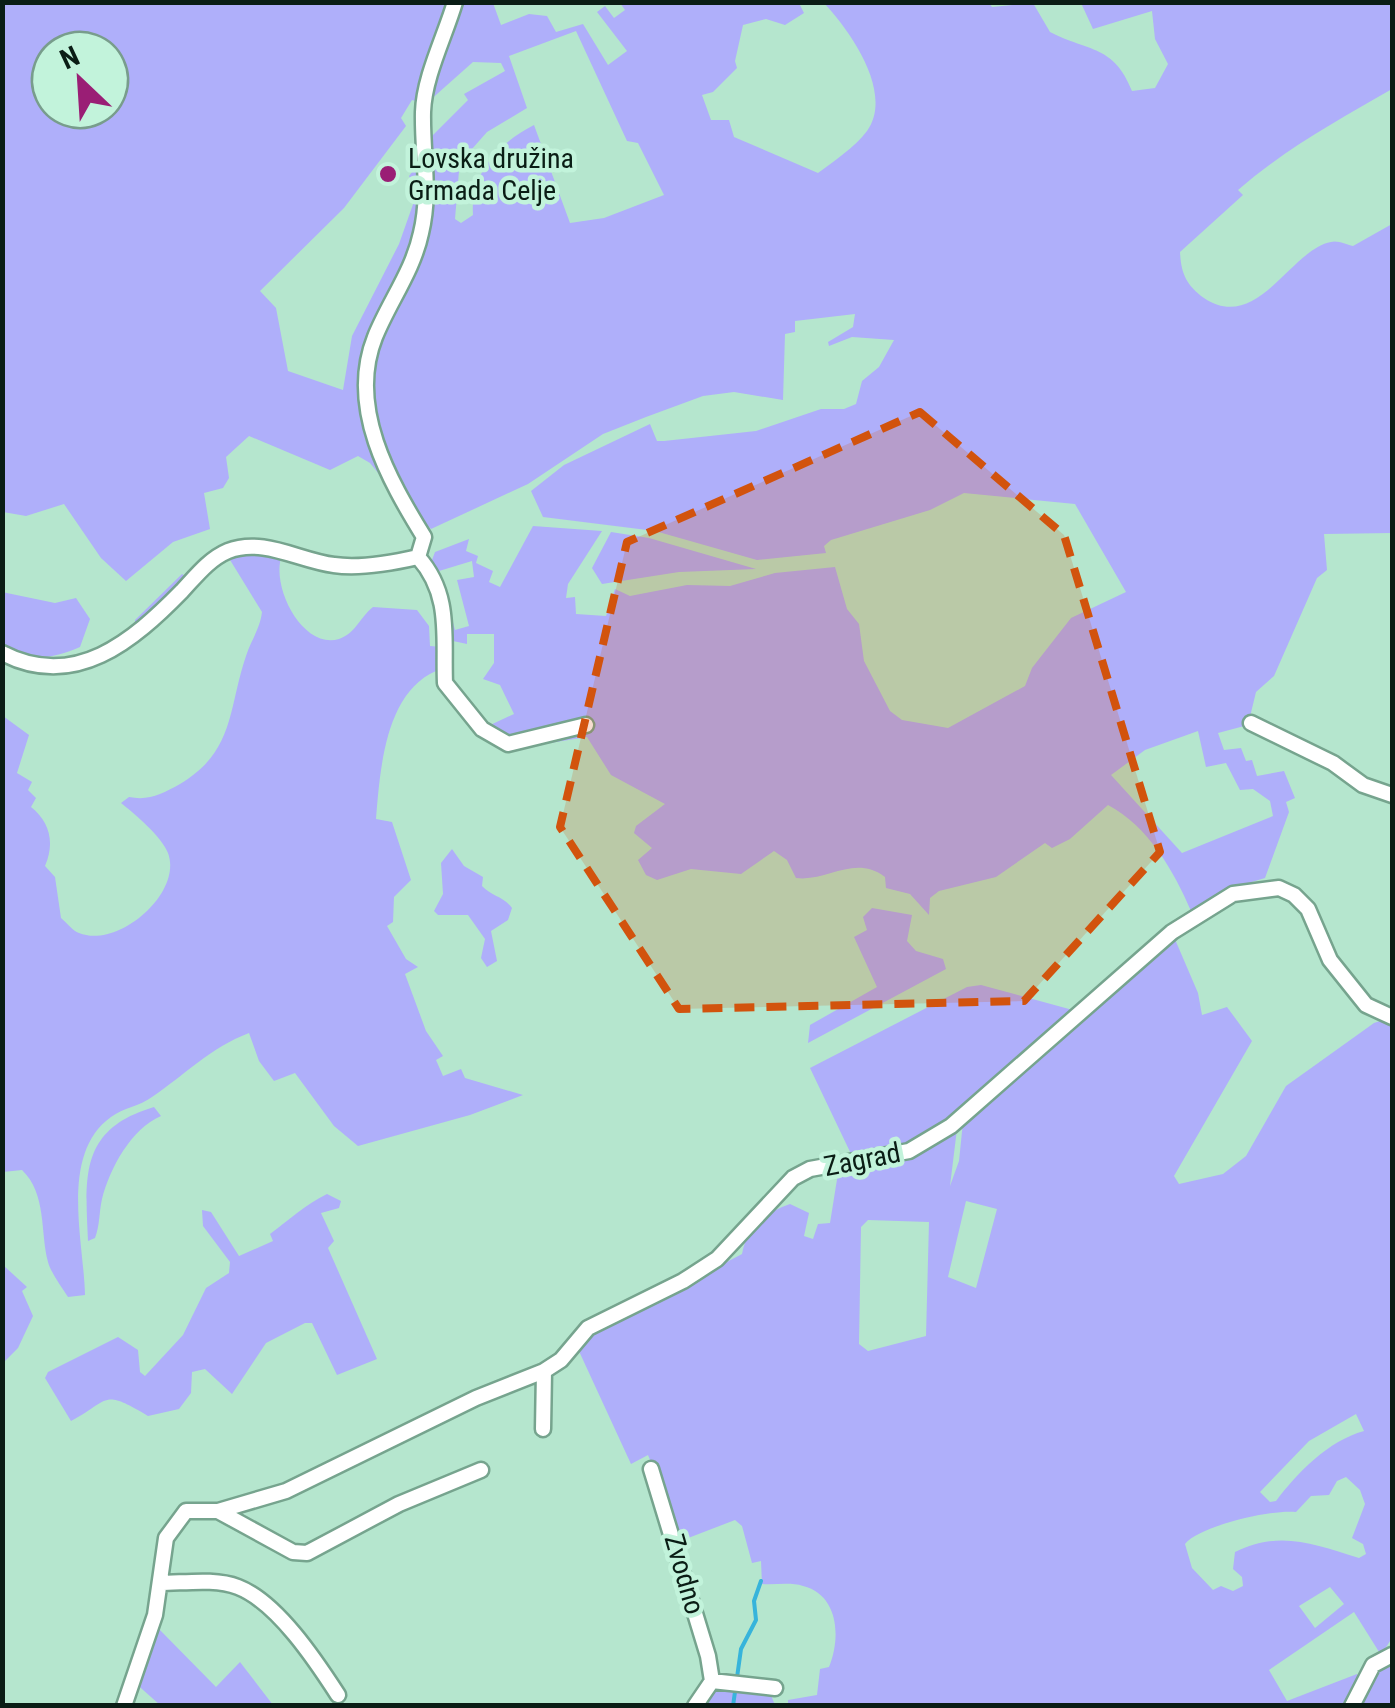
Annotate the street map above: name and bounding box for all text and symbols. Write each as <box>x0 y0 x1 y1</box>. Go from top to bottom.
north arrow <box>30 30 130 130</box>
text: N <box>55 39 84 76</box>
place label: Lovska družina Grmada Celje <box>408 142 574 207</box>
marker: Lovska družina Grmada Celje <box>377 163 399 185</box>
street label: Zagrad <box>821 1136 903 1183</box>
street label: Zvodno <box>657 1530 712 1618</box>

